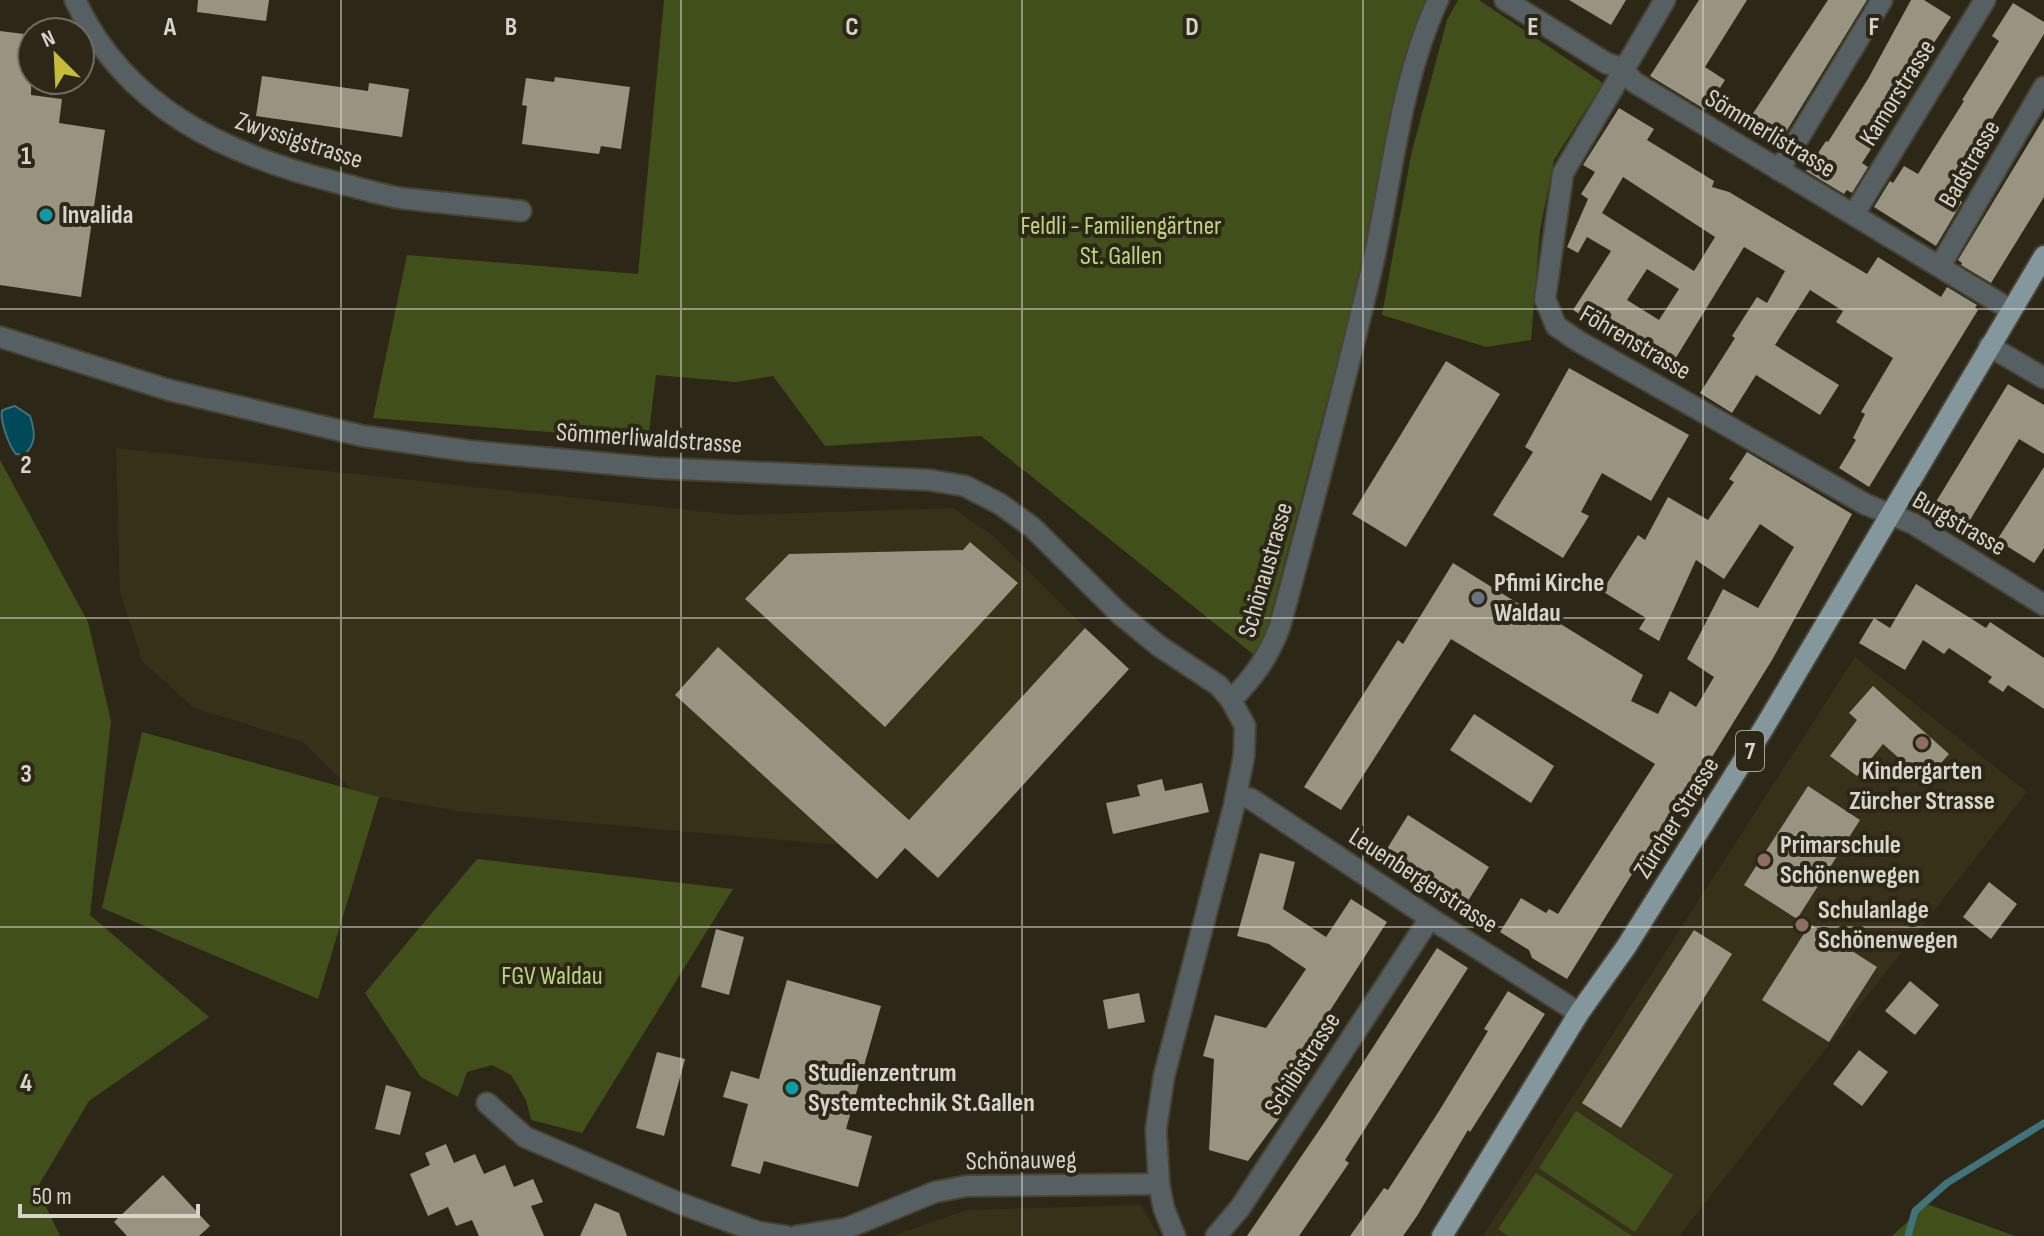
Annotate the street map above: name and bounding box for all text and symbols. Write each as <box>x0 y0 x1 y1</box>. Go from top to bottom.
text: A <box>163 12 177 43</box>
text: B <box>505 12 517 43</box>
text: C <box>845 12 859 43</box>
text: D <box>1185 12 1199 43</box>
text: E <box>1527 12 1539 43</box>
text: F <box>1869 12 1880 43</box>
north arrow <box>16 16 96 96</box>
text: N <box>38 24 59 54</box>
street label: Kamorstrasse <box>1853 34 1943 152</box>
street label: Sömmerlistrasse <box>1699 83 1841 185</box>
street label: Zwyssigstrasse <box>231 106 367 176</box>
street label: Badstrasse <box>1933 115 2007 213</box>
text: 1 <box>21 141 31 172</box>
place label: Invalida <box>62 200 133 231</box>
marker: Invalida <box>37 206 55 224</box>
park label: Feldli - Familiengärtner St. Gallen <box>1020 211 1222 272</box>
street label: Föhrenstrasse <box>1574 299 1696 387</box>
street label: Sömmerliwaldstrasse <box>555 417 743 461</box>
text: 2 <box>20 450 32 481</box>
street label: Burgstrasse <box>1907 485 2011 563</box>
street label: Schönaustrasse <box>1232 499 1300 641</box>
place label: Pfimi Kirche Waldau <box>1494 568 1604 629</box>
marker: Pfimi Kirche Waldau <box>1469 589 1487 607</box>
road number: 7 <box>1736 731 1764 771</box>
marker: Kindergarten Zürcher Strasse <box>1913 734 1931 752</box>
street label: Zürcher Strasse <box>1628 752 1726 884</box>
place label: Kindergarten Zürcher Strasse <box>1849 756 1995 817</box>
text: 3 <box>20 759 32 790</box>
street label: Leuenbergerstrasse <box>1343 821 1503 941</box>
place label: Primarschule Schönenwegen <box>1780 830 1920 891</box>
marker: Primarschule Schönenwegen <box>1755 851 1773 869</box>
place label: Schulanlage Schönenwegen <box>1818 895 1958 956</box>
marker: Schulanlage Schönenwegen <box>1793 916 1811 934</box>
park label: FGV Waldau <box>501 961 603 992</box>
street label: Schibistrasse <box>1258 1007 1348 1121</box>
place label: Studienzentrum Systemtechnik St.Gallen <box>808 1058 1035 1119</box>
text: 4 <box>20 1068 32 1099</box>
marker: Studienzentrum Systemtechnik St.Gallen <box>783 1079 801 1097</box>
street label: Schönauweg <box>965 1145 1077 1177</box>
scale bar <box>20 1168 198 1218</box>
text: 50 m <box>32 1182 72 1211</box>

